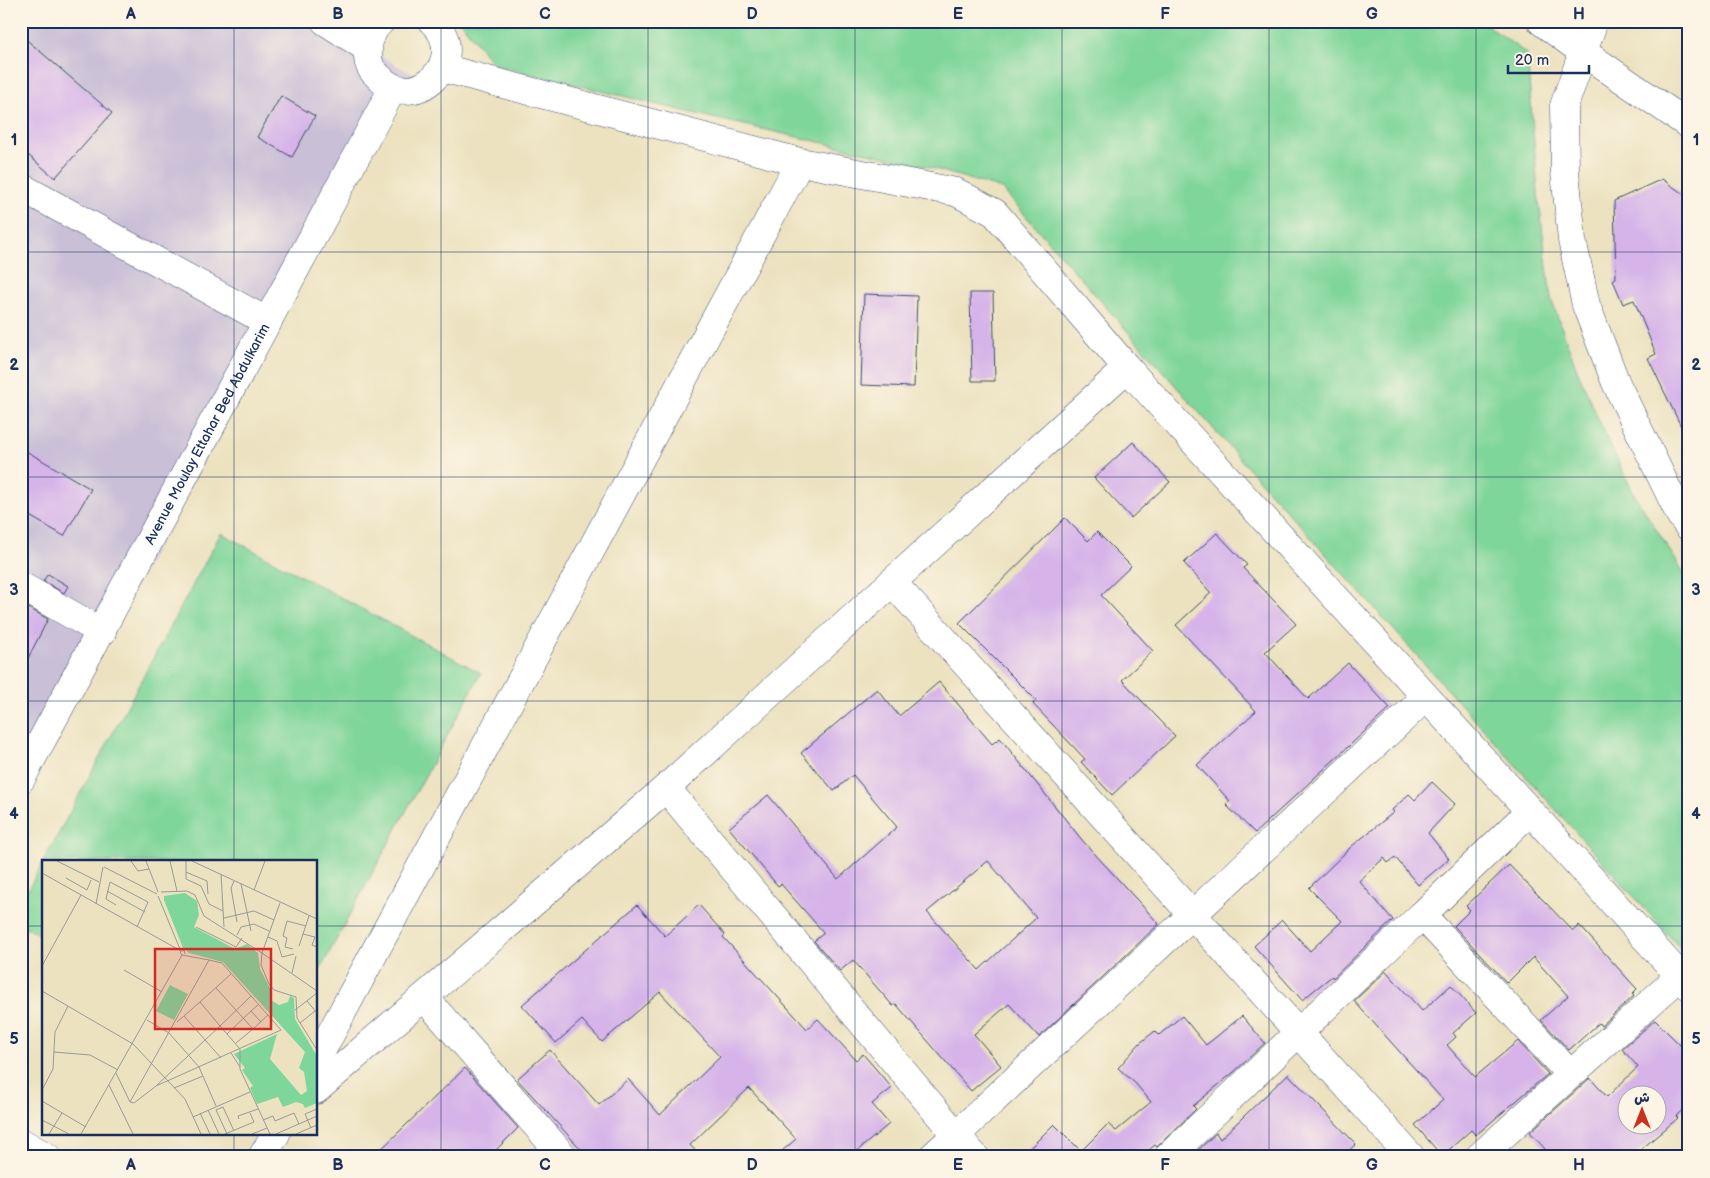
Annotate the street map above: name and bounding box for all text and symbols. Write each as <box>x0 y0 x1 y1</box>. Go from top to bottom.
text: A <box>125 5 136 24</box>
text: B <box>332 5 344 24</box>
text: C <box>539 5 551 24</box>
text: D <box>746 5 758 24</box>
text: E <box>953 5 963 24</box>
text: F <box>1160 5 1170 24</box>
text: G <box>1366 5 1378 24</box>
text: H <box>1573 5 1585 24</box>
scale bar <box>1508 42 1589 74</box>
text: 20 m <box>1515 51 1549 70</box>
text: 1 <box>11 131 17 150</box>
text: 1 <box>1693 131 1699 150</box>
street label: Avenue Moulay Ettahar Bed Abdulkarim <box>141 321 274 547</box>
text: 2 <box>9 356 19 375</box>
text: 2 <box>1691 356 1701 375</box>
text: 3 <box>9 581 19 600</box>
text: 3 <box>1691 581 1701 600</box>
text: 4 <box>9 805 19 824</box>
text: 4 <box>1691 805 1701 824</box>
inset map <box>42 860 318 1136</box>
text: 5 <box>9 1030 19 1049</box>
text: 5 <box>1691 1030 1701 1049</box>
north arrow <box>1618 1086 1668 1136</box>
text: ش <box>1634 1089 1650 1106</box>
text: A <box>125 1156 136 1175</box>
text: B <box>332 1156 344 1175</box>
text: C <box>539 1156 551 1175</box>
text: D <box>746 1156 758 1175</box>
text: E <box>953 1156 963 1175</box>
text: F <box>1160 1156 1170 1175</box>
text: G <box>1366 1156 1378 1175</box>
text: H <box>1573 1156 1585 1175</box>

